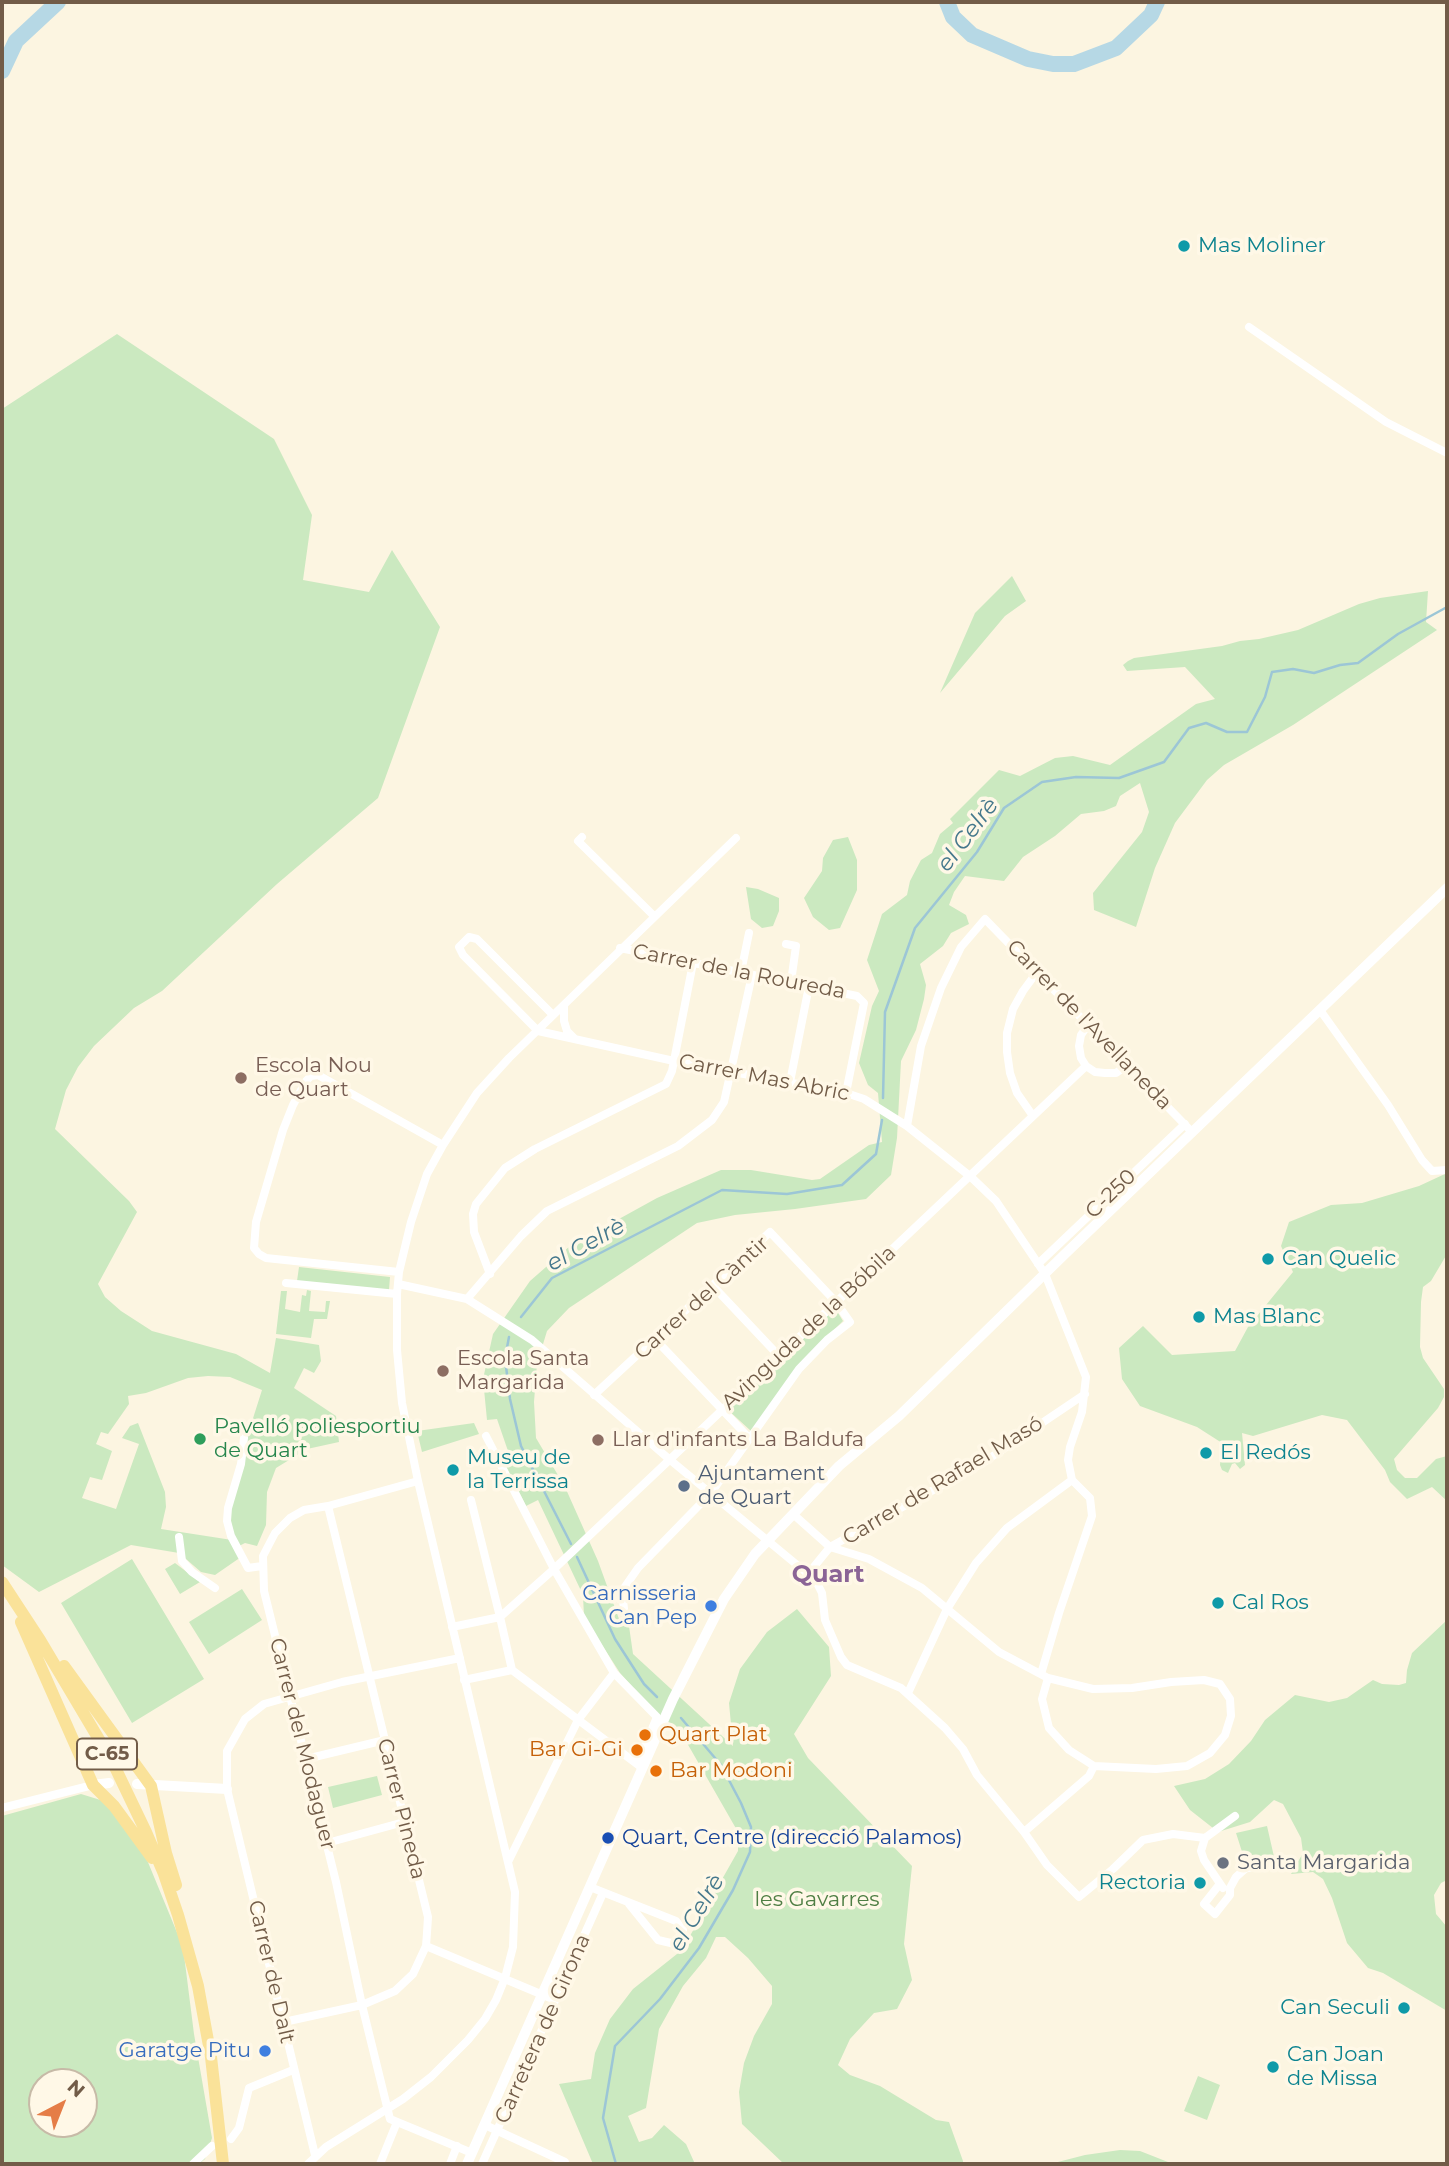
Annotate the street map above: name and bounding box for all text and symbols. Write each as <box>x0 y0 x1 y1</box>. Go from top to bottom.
place label: Mas Moliner <box>1198 233 1326 259</box>
marker: Mas Moliner <box>1176 238 1192 254</box>
water label: el Celrè <box>931 793 1005 877</box>
street label: Carrer de l'Avellaneda <box>1001 935 1177 1115</box>
street label: Carrer de la Roureda <box>631 939 847 1005</box>
street label: Carrer Mas Abric <box>677 1049 851 1107</box>
place label: Escola Nou de Quart <box>255 1053 372 1103</box>
marker: Escola Nou de Quart <box>233 1070 249 1086</box>
street label: C-250 <box>1081 1164 1141 1224</box>
water label: el Celrè <box>542 1212 630 1278</box>
street label: Carrer del Càntir <box>630 1231 774 1365</box>
street label: Avinguda de la Bóbila <box>717 1241 901 1415</box>
place label: Can Quelic <box>1282 1246 1396 1272</box>
marker: Can Quelic <box>1260 1251 1276 1267</box>
place label: Mas Blanc <box>1213 1304 1321 1330</box>
marker: Mas Blanc <box>1191 1309 1207 1325</box>
place label: Escola Santa Margarida <box>457 1346 589 1396</box>
marker: Escola Santa Margarida <box>435 1363 451 1379</box>
street label: Carrer de Rafael Masó <box>838 1411 1048 1551</box>
place label: Pavelló poliesportiu de Quart <box>214 1414 421 1464</box>
place label: Llar d'infants La Baldufa <box>612 1427 864 1453</box>
marker: Pavelló poliesportiu de Quart <box>192 1431 208 1447</box>
marker: Llar d'infants La Baldufa <box>590 1432 606 1448</box>
place label: El Redós <box>1220 1440 1311 1466</box>
place label: Museu de la Terrissa <box>467 1445 571 1495</box>
marker: El Redós <box>1198 1445 1214 1461</box>
place label: Ajuntament de Quart <box>698 1461 825 1511</box>
marker: Museu de la Terrissa <box>445 1462 461 1478</box>
marker: Ajuntament de Quart <box>676 1478 692 1494</box>
district label: Quart <box>792 1561 864 1589</box>
place label: Carnisseria Can Pep <box>582 1581 697 1631</box>
place label: Cal Ros <box>1232 1590 1309 1616</box>
marker: Cal Ros <box>1210 1595 1226 1611</box>
marker: Carnisseria Can Pep <box>703 1598 719 1614</box>
street label: Carrer del Modaguer <box>263 1635 341 1853</box>
place label: Quart Plat <box>659 1722 768 1748</box>
marker: Quart Plat <box>637 1727 653 1743</box>
street label: Carrer Pineda <box>371 1736 431 1882</box>
place label: Bar Gi-Gi <box>529 1737 623 1763</box>
road number: C-65 <box>77 1738 137 1770</box>
marker: Bar Gi-Gi <box>629 1742 645 1758</box>
place label: Bar Modoni <box>670 1758 793 1784</box>
marker: Bar Modoni <box>648 1763 664 1779</box>
place label: Quart, Centre (direcció Palamos) <box>622 1825 963 1851</box>
marker: Quart, Centre (direcció Palamos) <box>600 1830 616 1846</box>
place label: Santa Margarida <box>1237 1850 1410 1876</box>
marker: Santa Margarida <box>1215 1855 1231 1871</box>
water label: el Celrè <box>663 1869 731 1957</box>
place label: Rectoria <box>1099 1870 1186 1896</box>
marker: Rectoria <box>1192 1875 1208 1891</box>
park label: les Gavarres <box>754 1887 880 1913</box>
street label: Carrer de Dalt <box>242 1898 300 2046</box>
street label: Carretera de Girona <box>490 1930 596 2128</box>
place label: Can Seculi <box>1280 1995 1390 2021</box>
marker: Can Seculi <box>1396 2000 1412 2016</box>
place label: Garatge Pitu <box>119 2038 251 2064</box>
place label: Can Joan de Missa <box>1287 2042 1384 2092</box>
marker: Garatge Pitu <box>257 2043 273 2059</box>
marker: Can Joan de Missa <box>1265 2059 1281 2075</box>
north arrow <box>28 2068 98 2138</box>
text: N <box>63 2075 89 2102</box>

